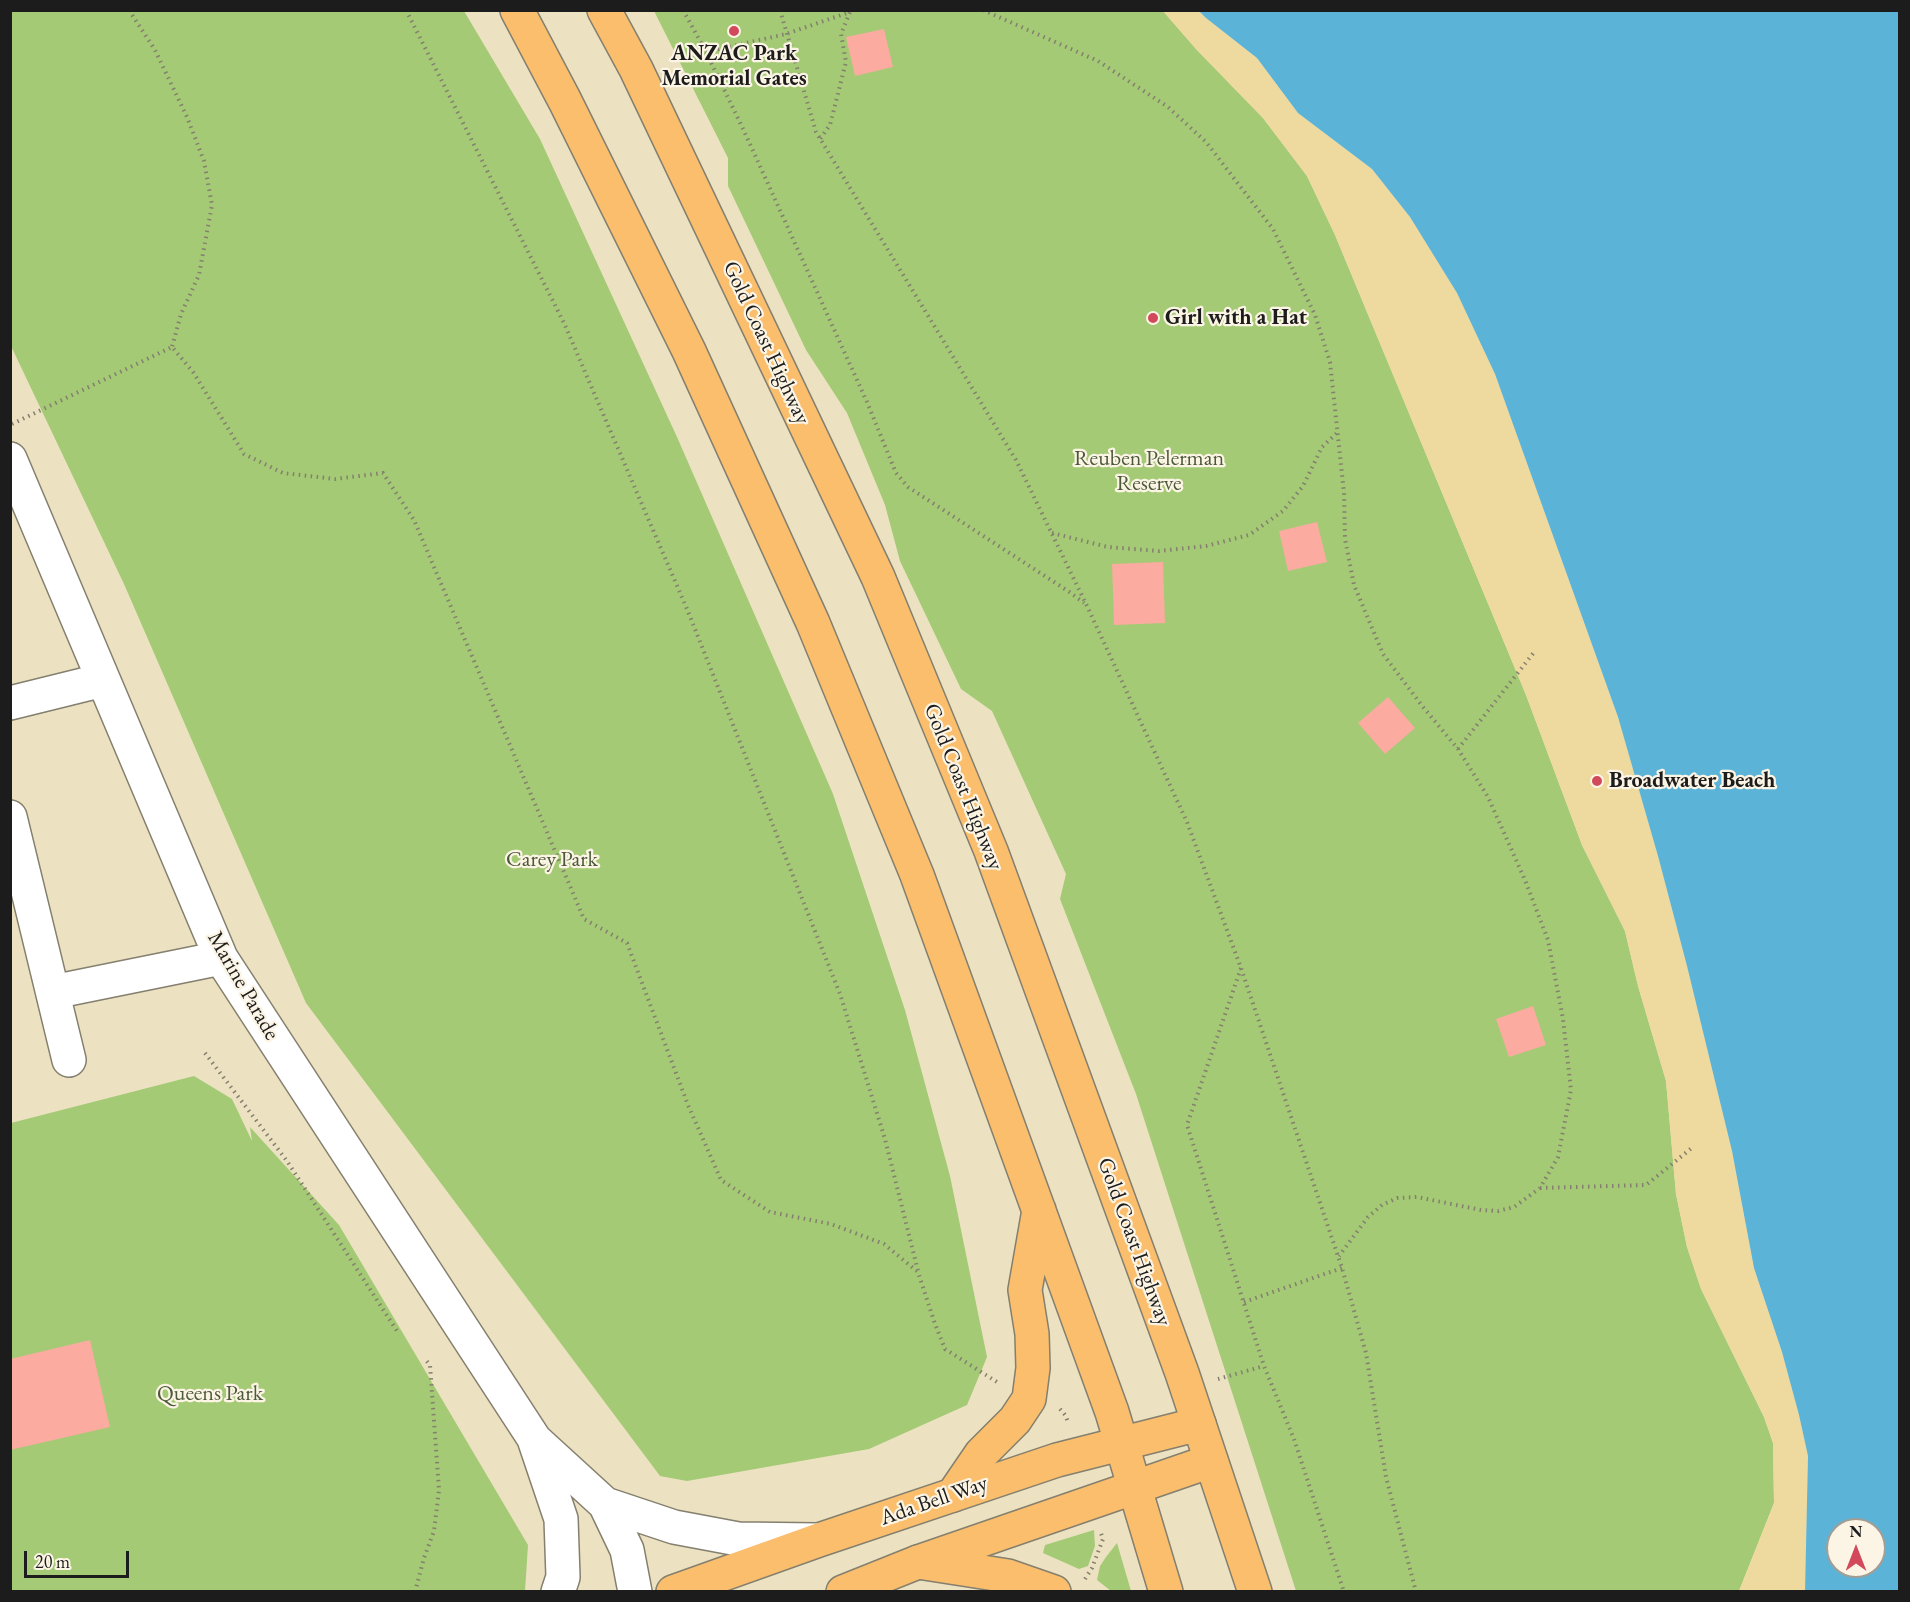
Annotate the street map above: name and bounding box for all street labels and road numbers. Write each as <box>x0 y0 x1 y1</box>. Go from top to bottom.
street label: Gold Coast Highway <box>717 257 815 429</box>
street label: Gold Coast Highway <box>918 700 1008 874</box>
street label: Marine Parade <box>201 927 285 1045</box>
street label: Gold Coast Highway <box>1091 1154 1177 1330</box>
street label: Ada Bell Way <box>877 1470 991 1532</box>

